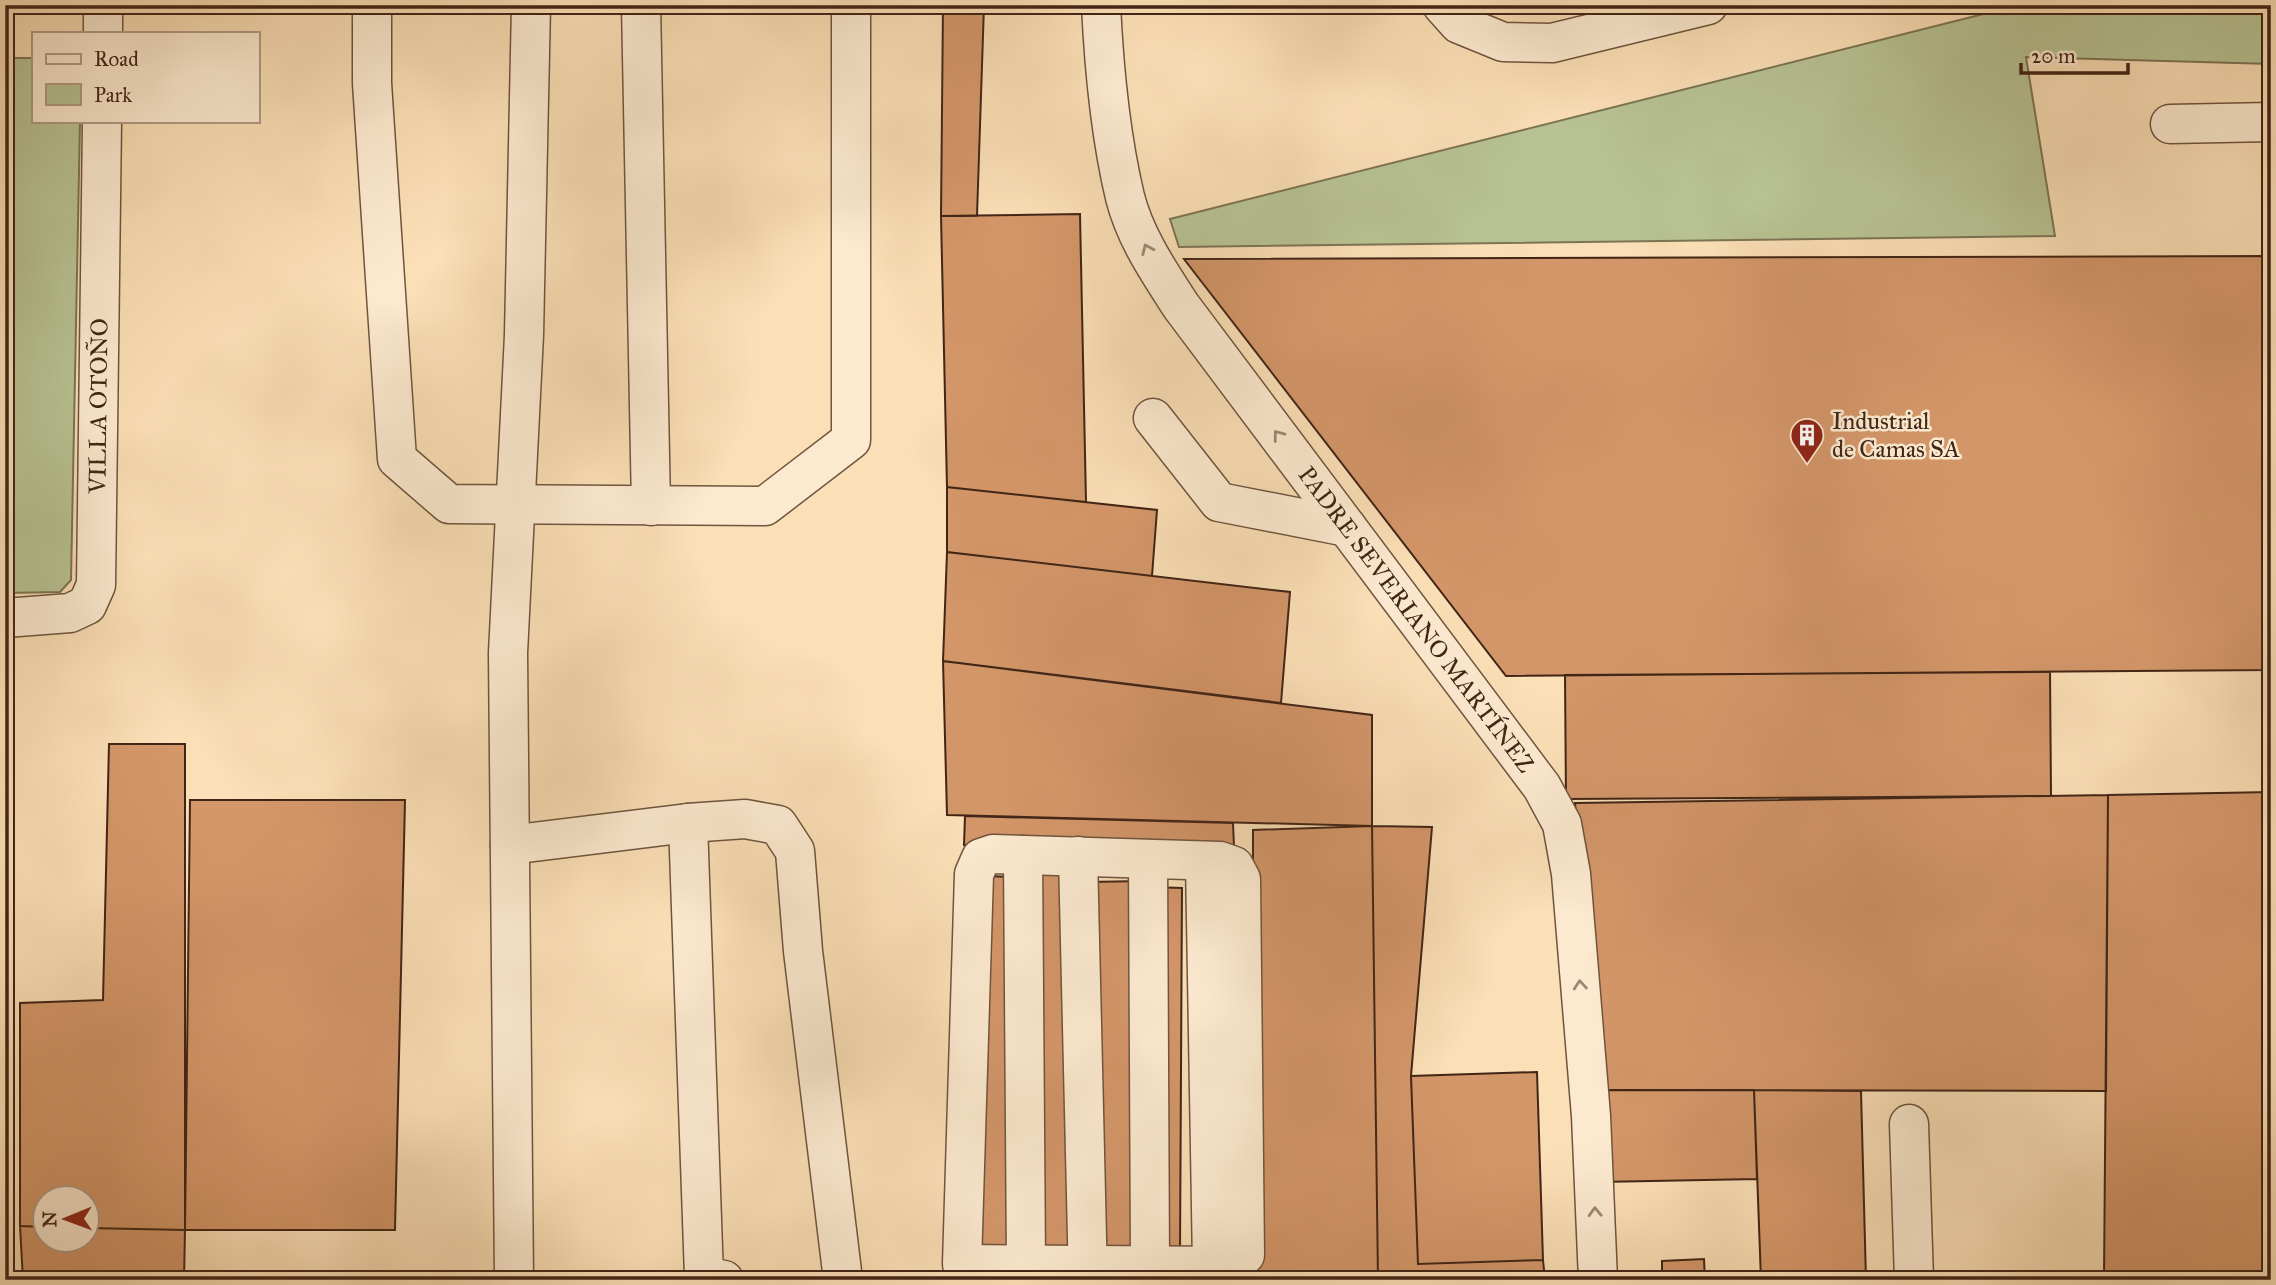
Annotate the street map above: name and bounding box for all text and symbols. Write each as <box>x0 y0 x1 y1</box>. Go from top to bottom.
legend <box>32 32 259 122</box>
scale bar <box>2021 32 2127 76</box>
text: 20 m <box>2031 43 2076 69</box>
text: Road <box>94 46 139 72</box>
text: Park <box>94 82 132 108</box>
one-way arrow <box>1141 244 1155 257</box>
street label: VILLA OTOÑO <box>82 318 114 495</box>
place label: Industrial de Camas SA <box>1832 406 1960 464</box>
building icon: Industrial de Camas SA <box>1788 416 1826 465</box>
one-way arrow <box>1273 430 1286 443</box>
street label: PADRE SEVERIANO MARTÍNEZ <box>1292 460 1541 779</box>
one-way arrow <box>1573 979 1588 990</box>
north arrow <box>32 1184 102 1254</box>
one-way arrow <box>1587 1206 1602 1217</box>
text: N <box>38 1211 61 1228</box>

